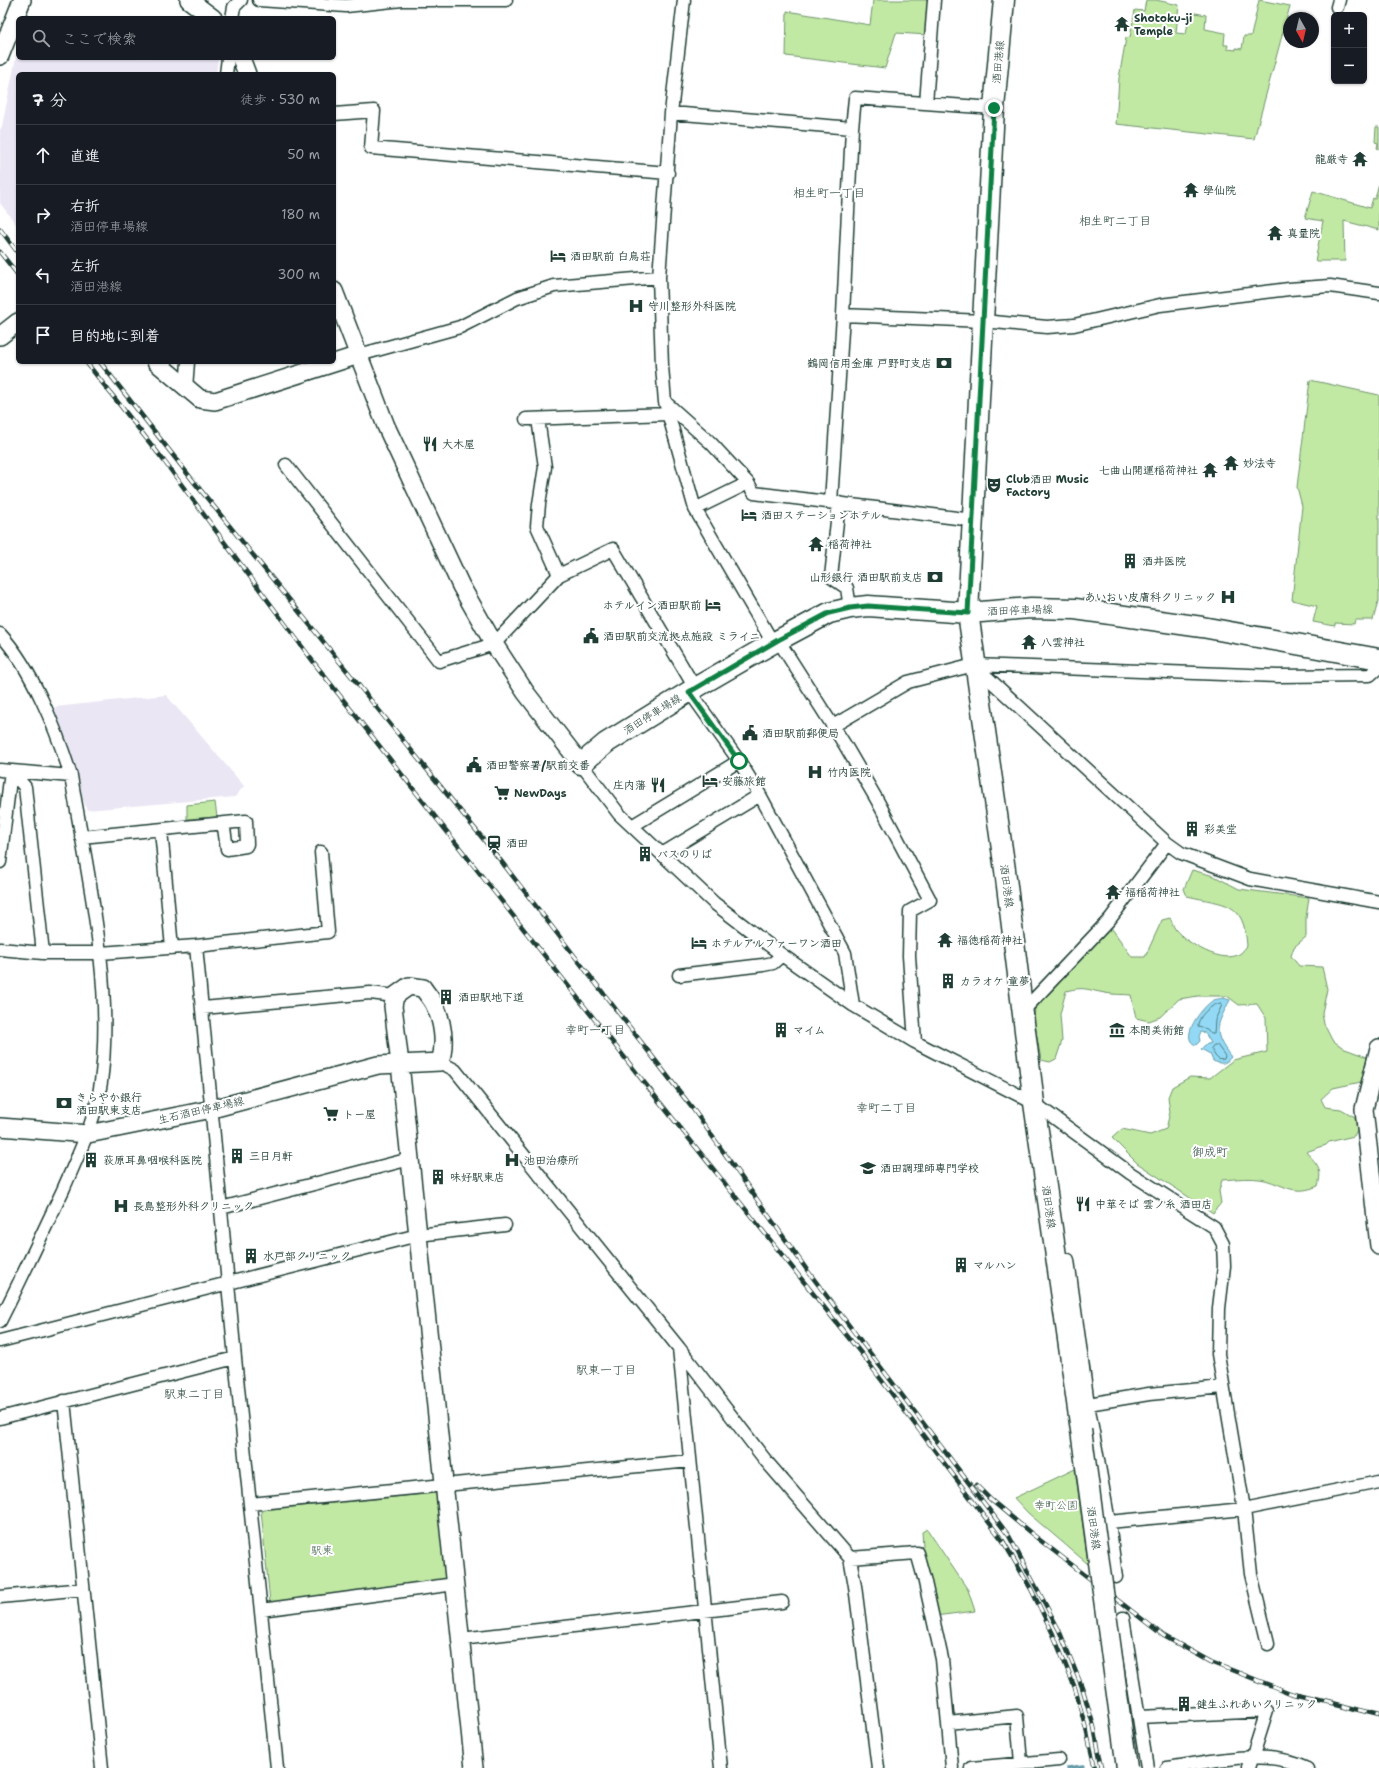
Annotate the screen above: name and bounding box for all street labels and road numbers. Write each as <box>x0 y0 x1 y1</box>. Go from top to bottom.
street label: 酒田港線 <box>989 39 1008 85</box>
street label: 酒田停車場線 <box>987 602 1053 619</box>
street label: 酒田停車場線 <box>620 691 684 738</box>
street label: 酒田港線 <box>996 863 1017 909</box>
street label: 生石酒田停車場線 <box>157 1093 246 1128</box>
street label: 酒田港線 <box>1038 1184 1059 1230</box>
street label: 酒田港線 <box>1083 1505 1104 1551</box>

